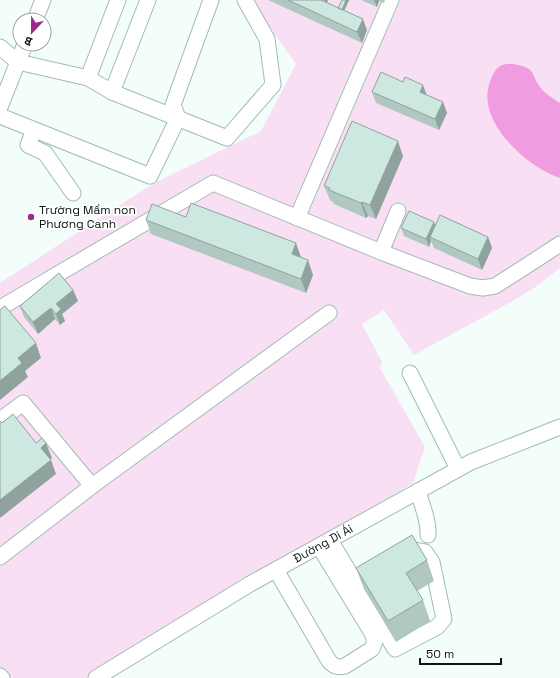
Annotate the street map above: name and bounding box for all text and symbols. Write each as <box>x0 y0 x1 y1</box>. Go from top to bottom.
north arrow <box>12 12 52 52</box>
text: B <box>22 33 34 49</box>
place label: Trường Mầm non Phương Canh <box>39 202 136 232</box>
marker: Trường Mầm non Phương Canh <box>26 212 36 222</box>
street label: Đường Di Ái <box>291 521 356 566</box>
scale bar <box>420 640 501 666</box>
text: 50 m <box>426 646 454 662</box>

